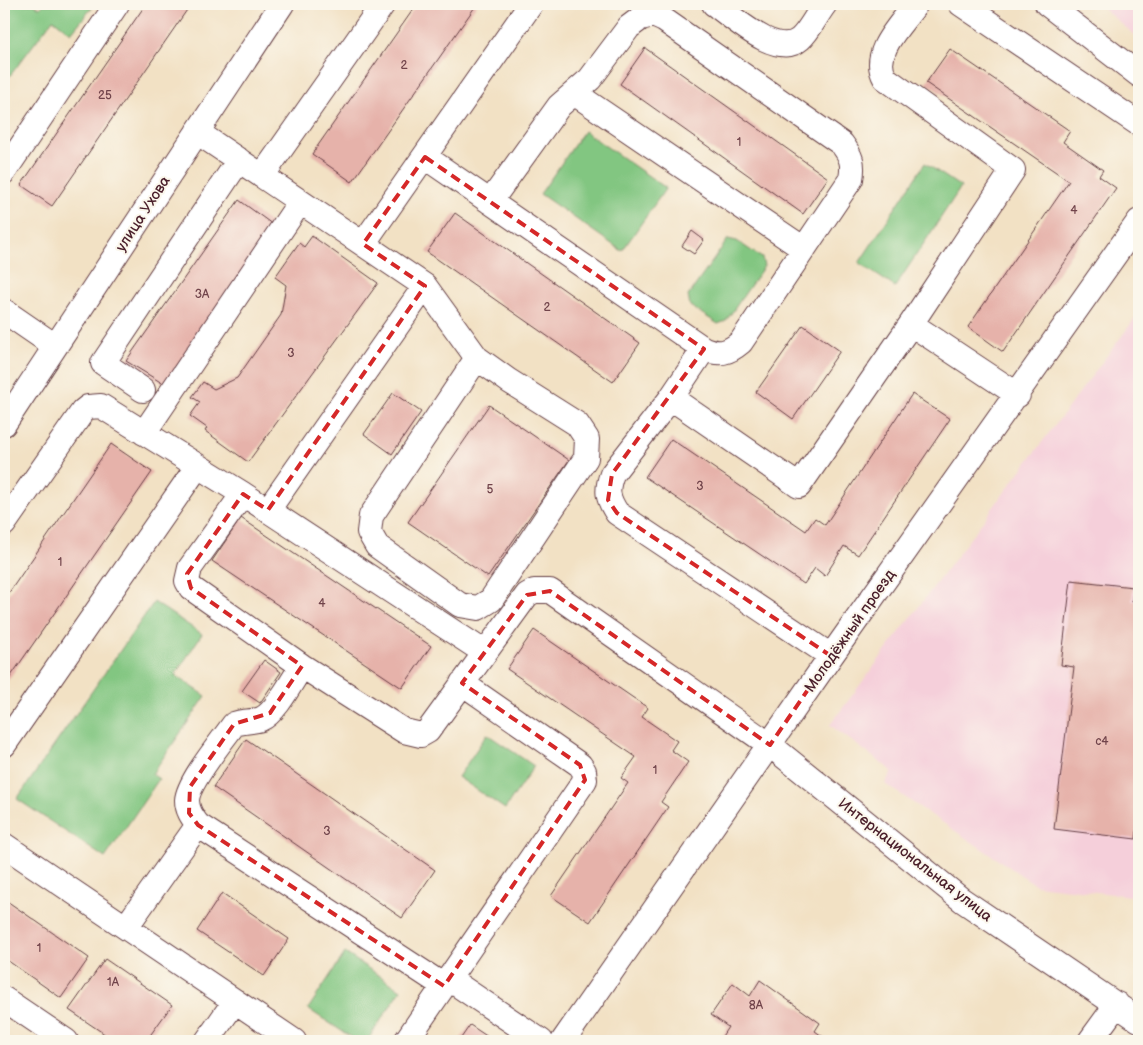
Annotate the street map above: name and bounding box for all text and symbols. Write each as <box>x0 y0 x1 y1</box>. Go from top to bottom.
house number: 2 <box>400 58 408 73</box>
house number: 25 <box>98 88 112 103</box>
house number: 1 <box>737 135 741 150</box>
street label: улица Ухова <box>111 172 175 255</box>
house number: 4 <box>1070 203 1078 218</box>
house number: 3А <box>195 287 210 302</box>
house number: 2 <box>543 300 551 315</box>
house number: 3 <box>287 346 295 361</box>
house number: 3 <box>696 479 704 494</box>
house number: 5 <box>487 482 494 497</box>
house number: 1 <box>58 555 62 570</box>
street label: Молодёжный проезд <box>800 566 900 696</box>
house number: 4 <box>318 596 326 611</box>
house number: с4 <box>1095 734 1109 749</box>
house number: 1 <box>653 763 657 778</box>
street label: Интернациональная улица <box>834 794 996 926</box>
house number: 3 <box>323 824 331 839</box>
house number: 1 <box>37 941 41 956</box>
house number: 1А <box>107 975 120 990</box>
house number: 8А <box>749 998 764 1013</box>

